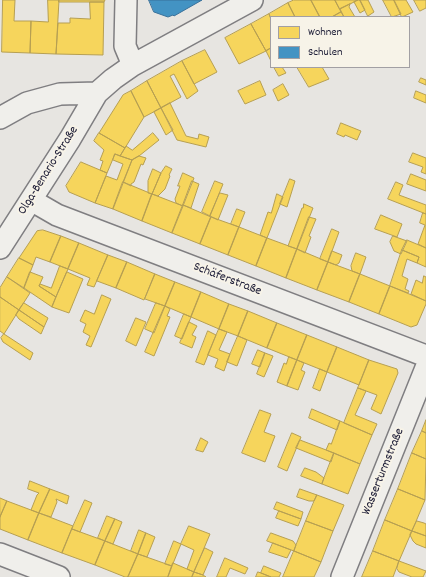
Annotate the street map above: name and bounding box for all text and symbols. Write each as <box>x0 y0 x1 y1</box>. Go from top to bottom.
legend <box>270 16 410 68</box>
text: Wohnen <box>308 24 342 41</box>
text: Schulen <box>308 44 342 61</box>
street label: Olga-Benario-Straße <box>15 124 83 218</box>
street label: Schäferstraße <box>191 260 263 300</box>
street label: Wasserturmstraße <box>359 426 409 518</box>

